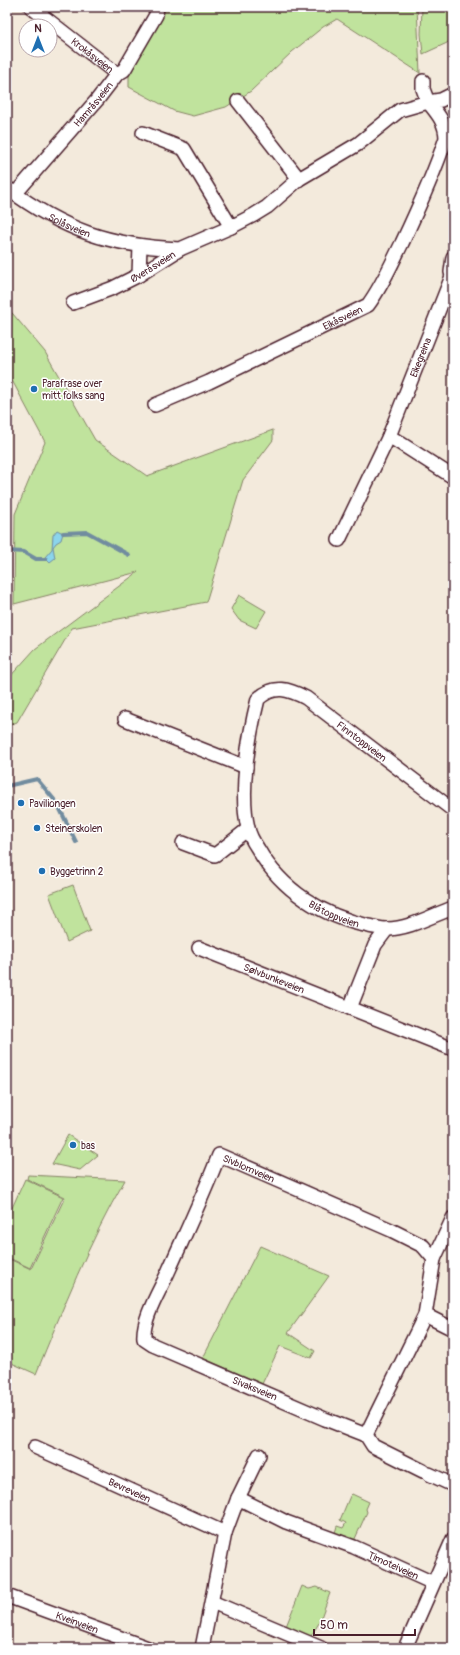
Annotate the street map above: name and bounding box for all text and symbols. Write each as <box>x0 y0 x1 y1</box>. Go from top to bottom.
north arrow <box>18 18 58 58</box>
text: N <box>34 22 42 35</box>
street label: Krokåsveien <box>68 36 116 76</box>
street label: Hamråsveien <box>71 80 116 130</box>
street label: Solåsveien <box>46 211 92 241</box>
street label: Øveråsveien <box>129 248 178 285</box>
street label: Eikåsveien <box>321 303 365 333</box>
street label: Eikegreina <box>408 336 434 379</box>
place label: Parafrase over mitt folks sang <box>42 378 104 402</box>
marker: Parafrase over mitt folks sang <box>29 384 39 394</box>
street label: Finntoppveien <box>334 719 389 765</box>
marker: Paviliongen <box>16 798 26 808</box>
place label: Paviliongen <box>29 798 76 810</box>
marker: Steinerskolen <box>32 823 42 833</box>
place label: Steinerskolen <box>45 823 103 835</box>
marker: Byggetrinn 2 <box>37 866 47 876</box>
place label: Byggetrinn 2 <box>50 866 104 878</box>
street label: Blåtoppveien <box>306 898 361 931</box>
street label: Sølvbunkeveien <box>242 961 306 996</box>
marker: bas <box>68 1140 78 1150</box>
place label: bas <box>81 1140 96 1152</box>
street label: Sivblomveien <box>221 1152 277 1186</box>
street label: Sivaksveien <box>230 1375 279 1403</box>
street label: Bevreveien <box>106 1476 153 1506</box>
street label: Timoteiveien <box>366 1549 421 1583</box>
street label: Kveinveien <box>54 1610 100 1636</box>
scale bar <box>314 1611 415 1637</box>
text: 50 m <box>320 1618 348 1633</box>

